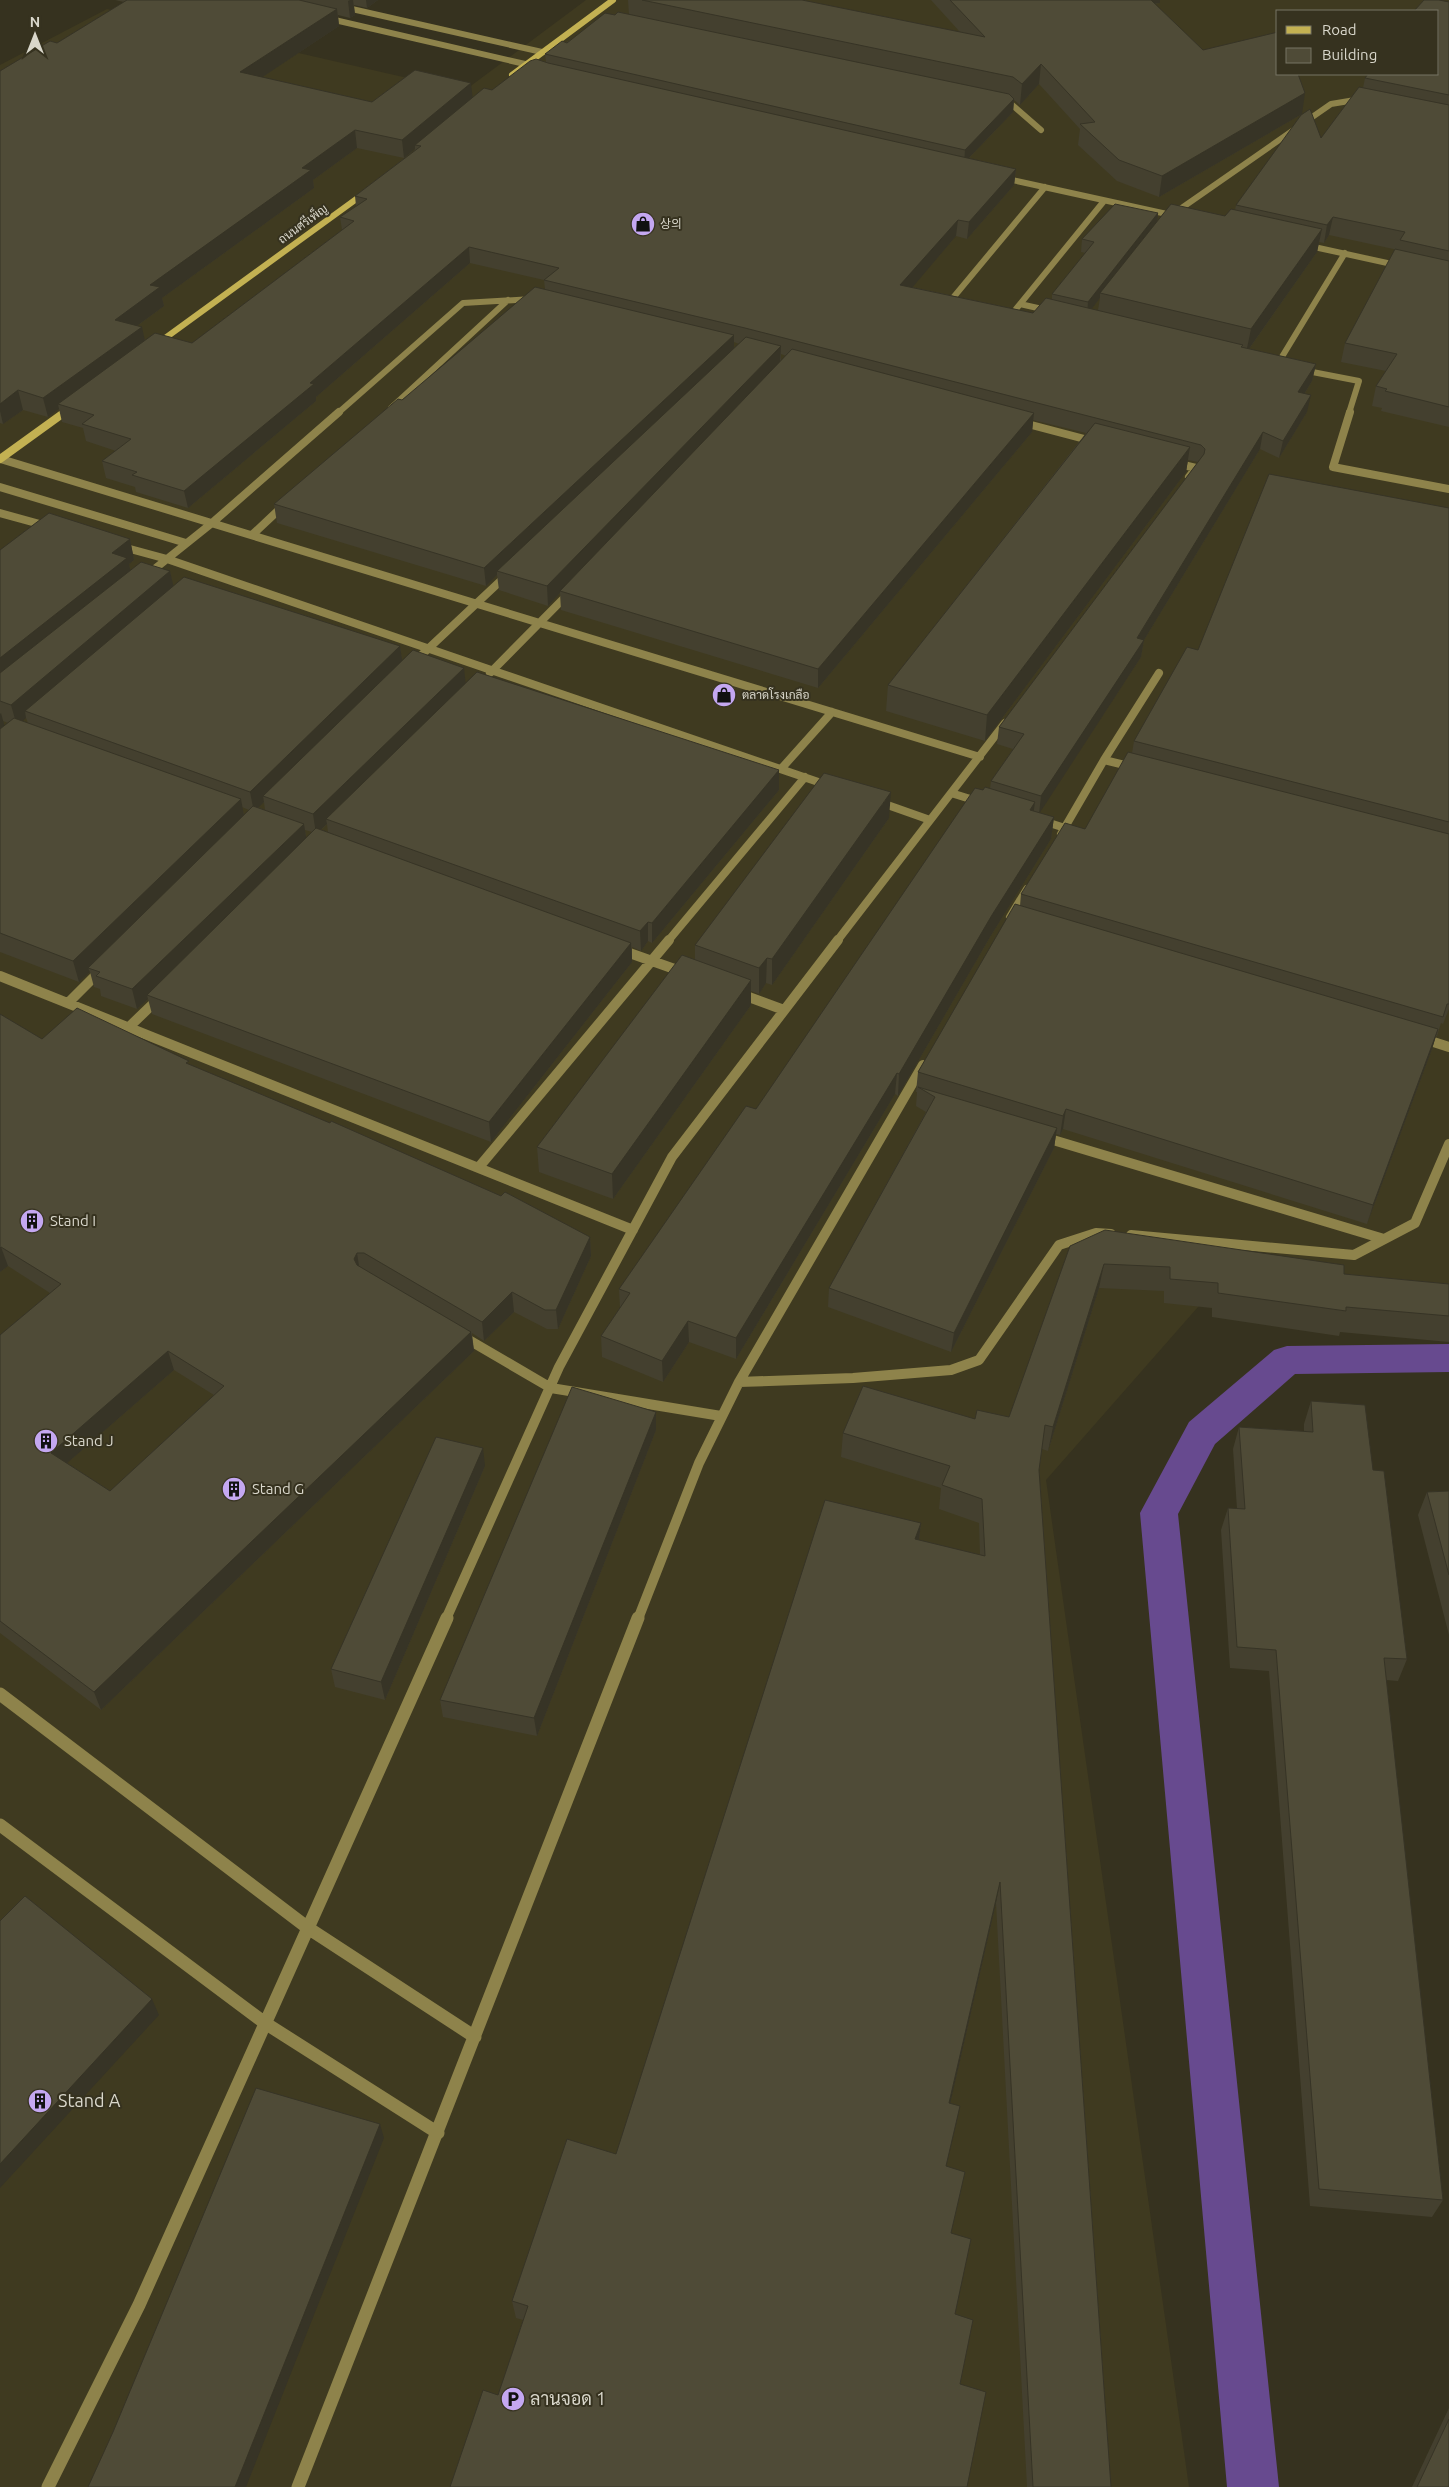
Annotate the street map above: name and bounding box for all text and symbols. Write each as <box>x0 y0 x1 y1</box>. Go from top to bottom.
north arrow <box>10 10 60 60</box>
legend <box>1276 10 1439 75</box>
text: N <box>30 14 40 30</box>
text: Road <box>1322 21 1357 38</box>
text: Building <box>1322 46 1377 63</box>
street label: ถนนศรีเพ็ญ <box>274 200 330 247</box>
shop icon: 상의 <box>630 211 656 237</box>
place label: 상의 <box>660 217 682 230</box>
shop icon: ตลาดโรงเกลือ <box>711 682 737 708</box>
place label: ตลาดโรงเกลือ <box>742 687 810 701</box>
building icon: Stand I <box>19 1208 45 1234</box>
place label: Stand I <box>50 1212 96 1229</box>
building icon: Stand J <box>33 1428 59 1454</box>
place label: Stand J <box>64 1432 114 1449</box>
building icon: Stand G <box>221 1476 247 1502</box>
place label: Stand G <box>252 1480 304 1497</box>
building icon: Stand A <box>27 2088 53 2114</box>
place label: Stand A <box>58 2090 121 2110</box>
parking icon: ลานจอด 1 <box>500 2386 526 2412</box>
place label: ลานจอด 1 <box>530 2388 606 2408</box>

